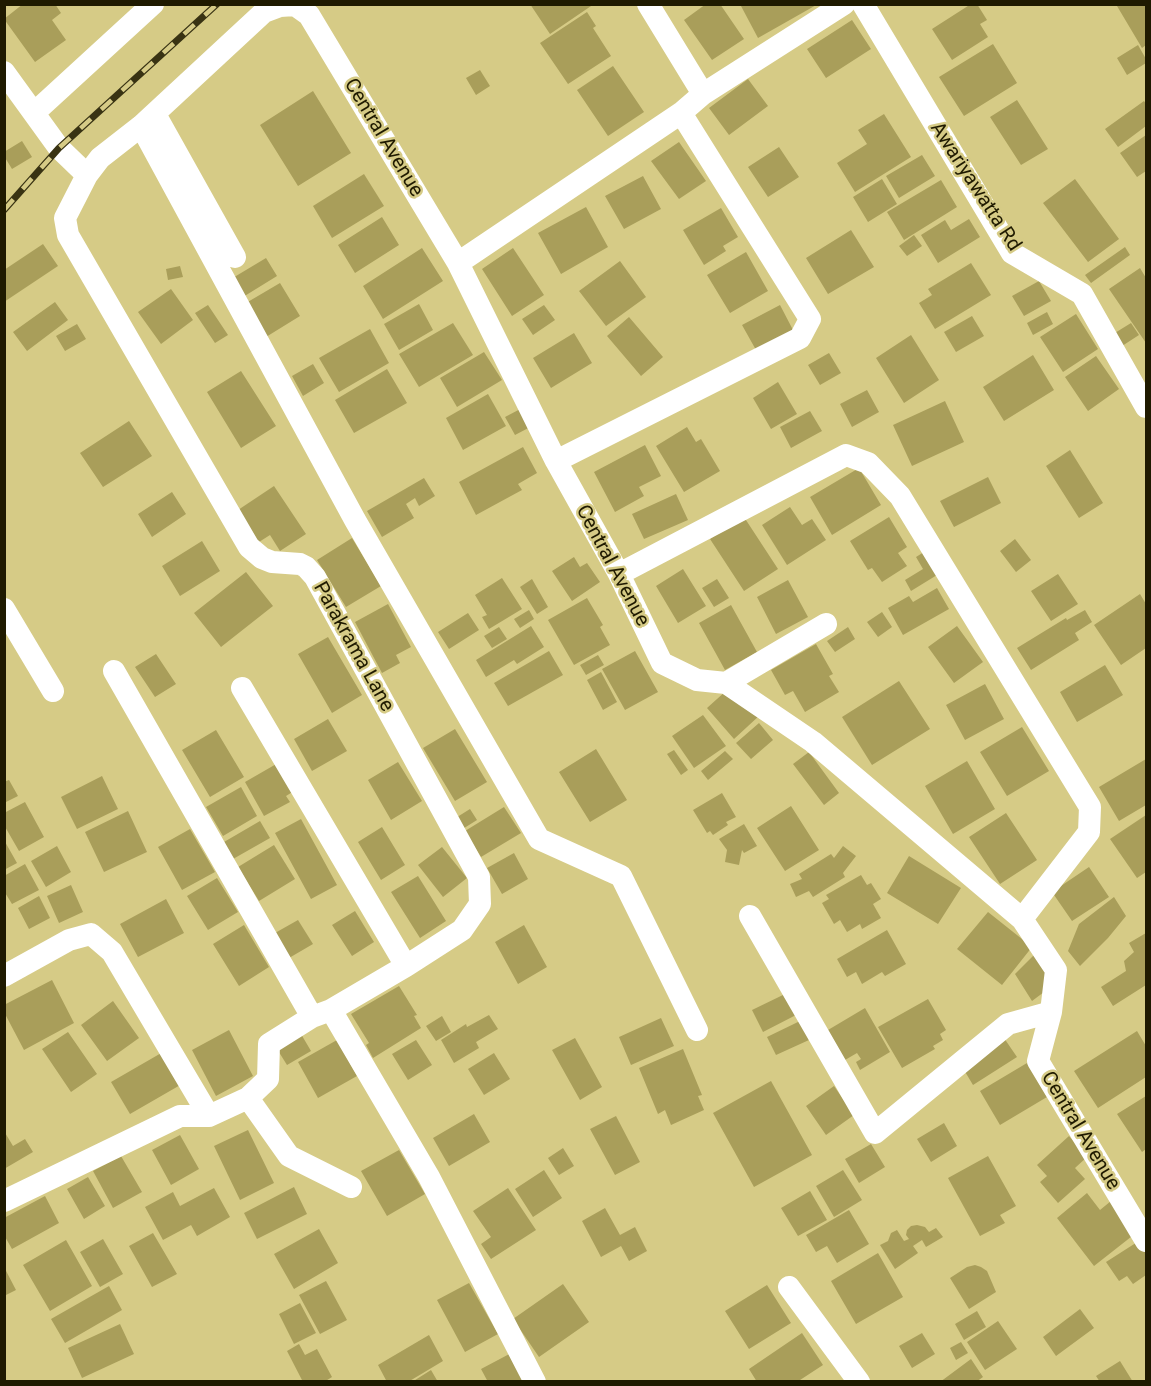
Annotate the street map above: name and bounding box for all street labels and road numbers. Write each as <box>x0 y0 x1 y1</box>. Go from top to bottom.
street label: Central Avenue <box>338 75 428 201</box>
street label: Awariyawatta Rd <box>924 118 1026 256</box>
street label: Central Avenue <box>570 501 654 631</box>
street label: Parakrama Lane <box>307 578 399 716</box>
street label: Central Avenue <box>1035 1068 1125 1194</box>

